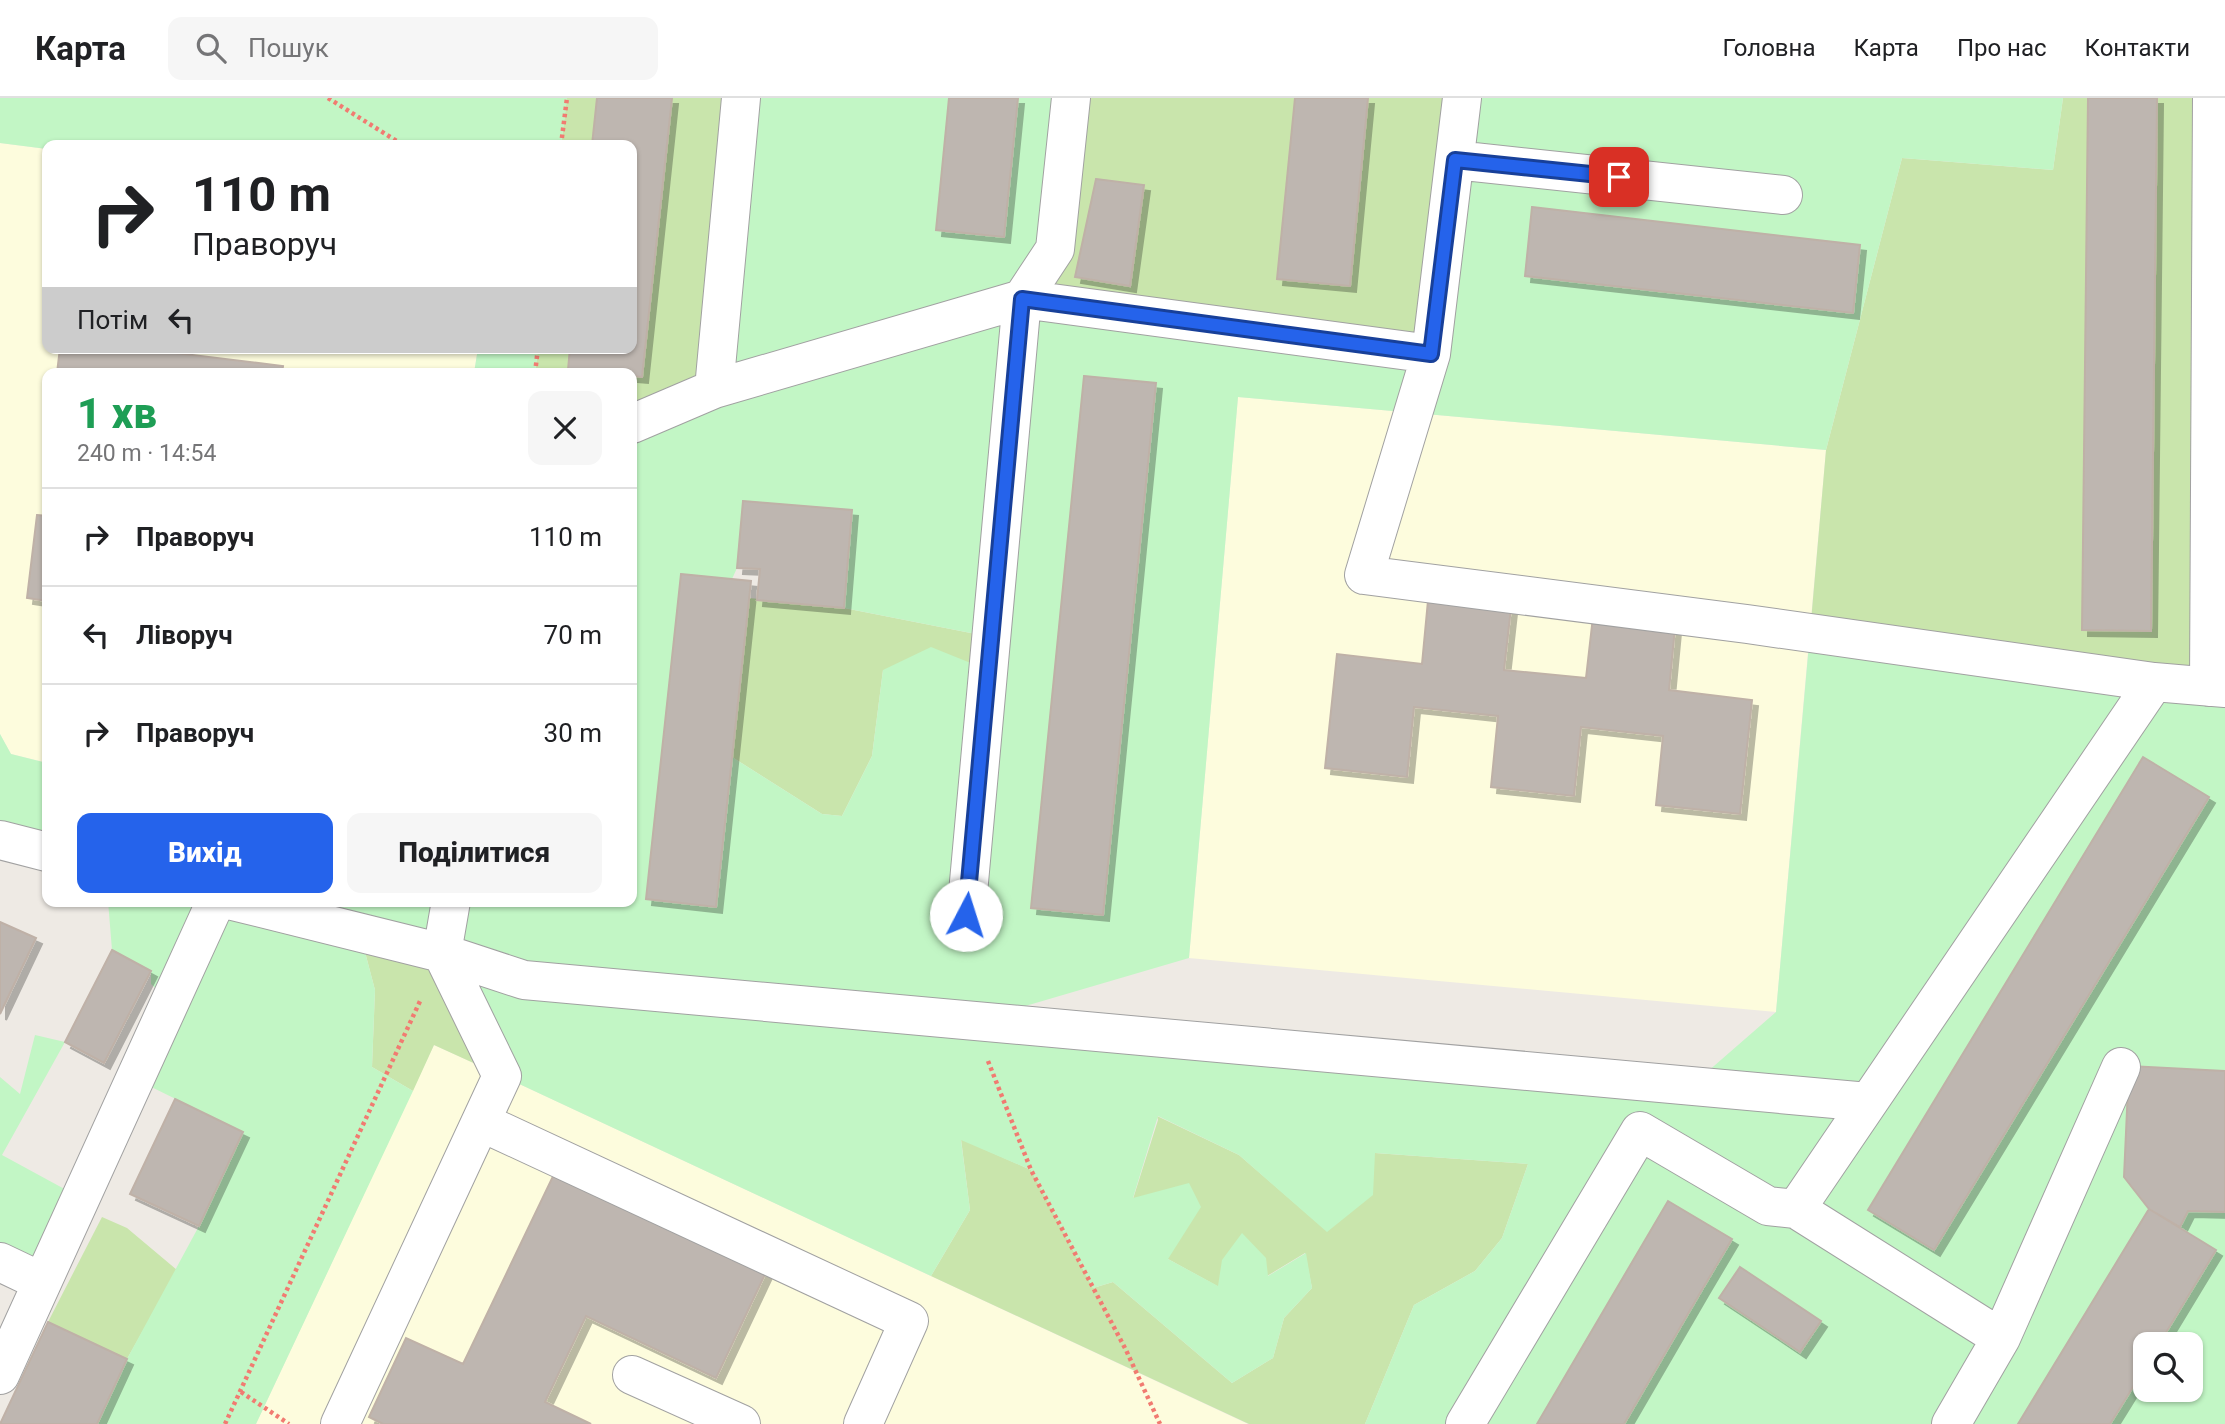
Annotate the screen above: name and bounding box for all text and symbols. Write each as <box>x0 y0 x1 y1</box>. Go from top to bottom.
search box <box>168 17 658 80</box>
text: Карта <box>35 29 126 68</box>
icon: search <box>192 29 230 67</box>
text: Пошук <box>248 33 329 63</box>
text: Головна <box>1723 34 1815 62</box>
text: Карта <box>1853 34 1919 62</box>
text: Про нас <box>1957 34 2047 62</box>
text: Контакти <box>2085 34 2190 62</box>
pin <box>1589 147 1649 207</box>
icon: arrive <box>1600 158 1638 196</box>
text: 110 m <box>192 166 331 223</box>
icon: right <box>77 168 168 259</box>
text: Праворуч <box>192 225 337 263</box>
icon: left <box>162 301 200 339</box>
text: Потім <box>77 305 148 335</box>
text: 1 хв <box>77 389 157 438</box>
button: close <box>528 391 602 465</box>
text: 240 m · 14:54 <box>77 440 216 467</box>
icon: right <box>77 518 115 556</box>
text: Праворуч <box>136 522 254 552</box>
text: 110 m <box>529 522 602 552</box>
icon: left <box>77 616 115 654</box>
text: Ліворуч <box>136 620 233 650</box>
text: 70 m <box>544 620 602 650</box>
icon: right <box>77 714 115 752</box>
text: Праворуч <box>136 718 254 748</box>
text: 30 m <box>544 718 602 748</box>
button: Вихід <box>77 813 333 893</box>
button: Поділитися <box>347 813 602 893</box>
position arrow <box>929 878 1003 952</box>
map controls <box>2133 1332 2203 1402</box>
button: search <box>2133 1332 2203 1402</box>

